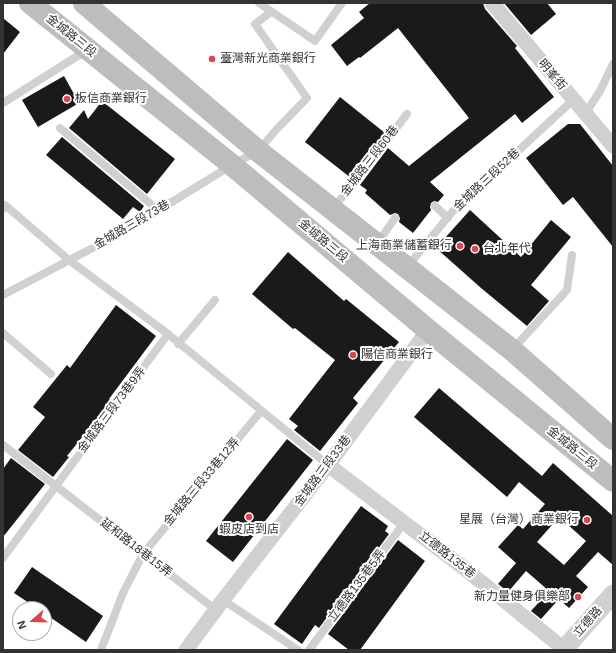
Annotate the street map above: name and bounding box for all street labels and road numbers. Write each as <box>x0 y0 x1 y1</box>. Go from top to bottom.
street label: 金城路三段 <box>43 12 99 60</box>
street label: 明峯街 <box>535 57 569 93</box>
street label: 金城路三段60巷 <box>338 123 402 199</box>
street label: 金城路三段52巷 <box>451 146 523 214</box>
street label: 金城路三段73巷 <box>91 197 173 253</box>
street label: 金城路三段 <box>295 216 351 266</box>
street label: 金城路三段73巷9弄 <box>75 364 149 456</box>
street label: 金城路三段 <box>544 424 600 472</box>
street label: 金城路三段33巷 <box>292 433 354 509</box>
street label: 金城路三段33巷12弄 <box>161 435 243 529</box>
street label: 延和路18巷15弄 <box>97 516 175 580</box>
street label: 立德路135巷 <box>416 528 478 582</box>
street label: 立德路135巷5弄 <box>325 547 389 625</box>
street label: 立德路 <box>571 604 605 640</box>

